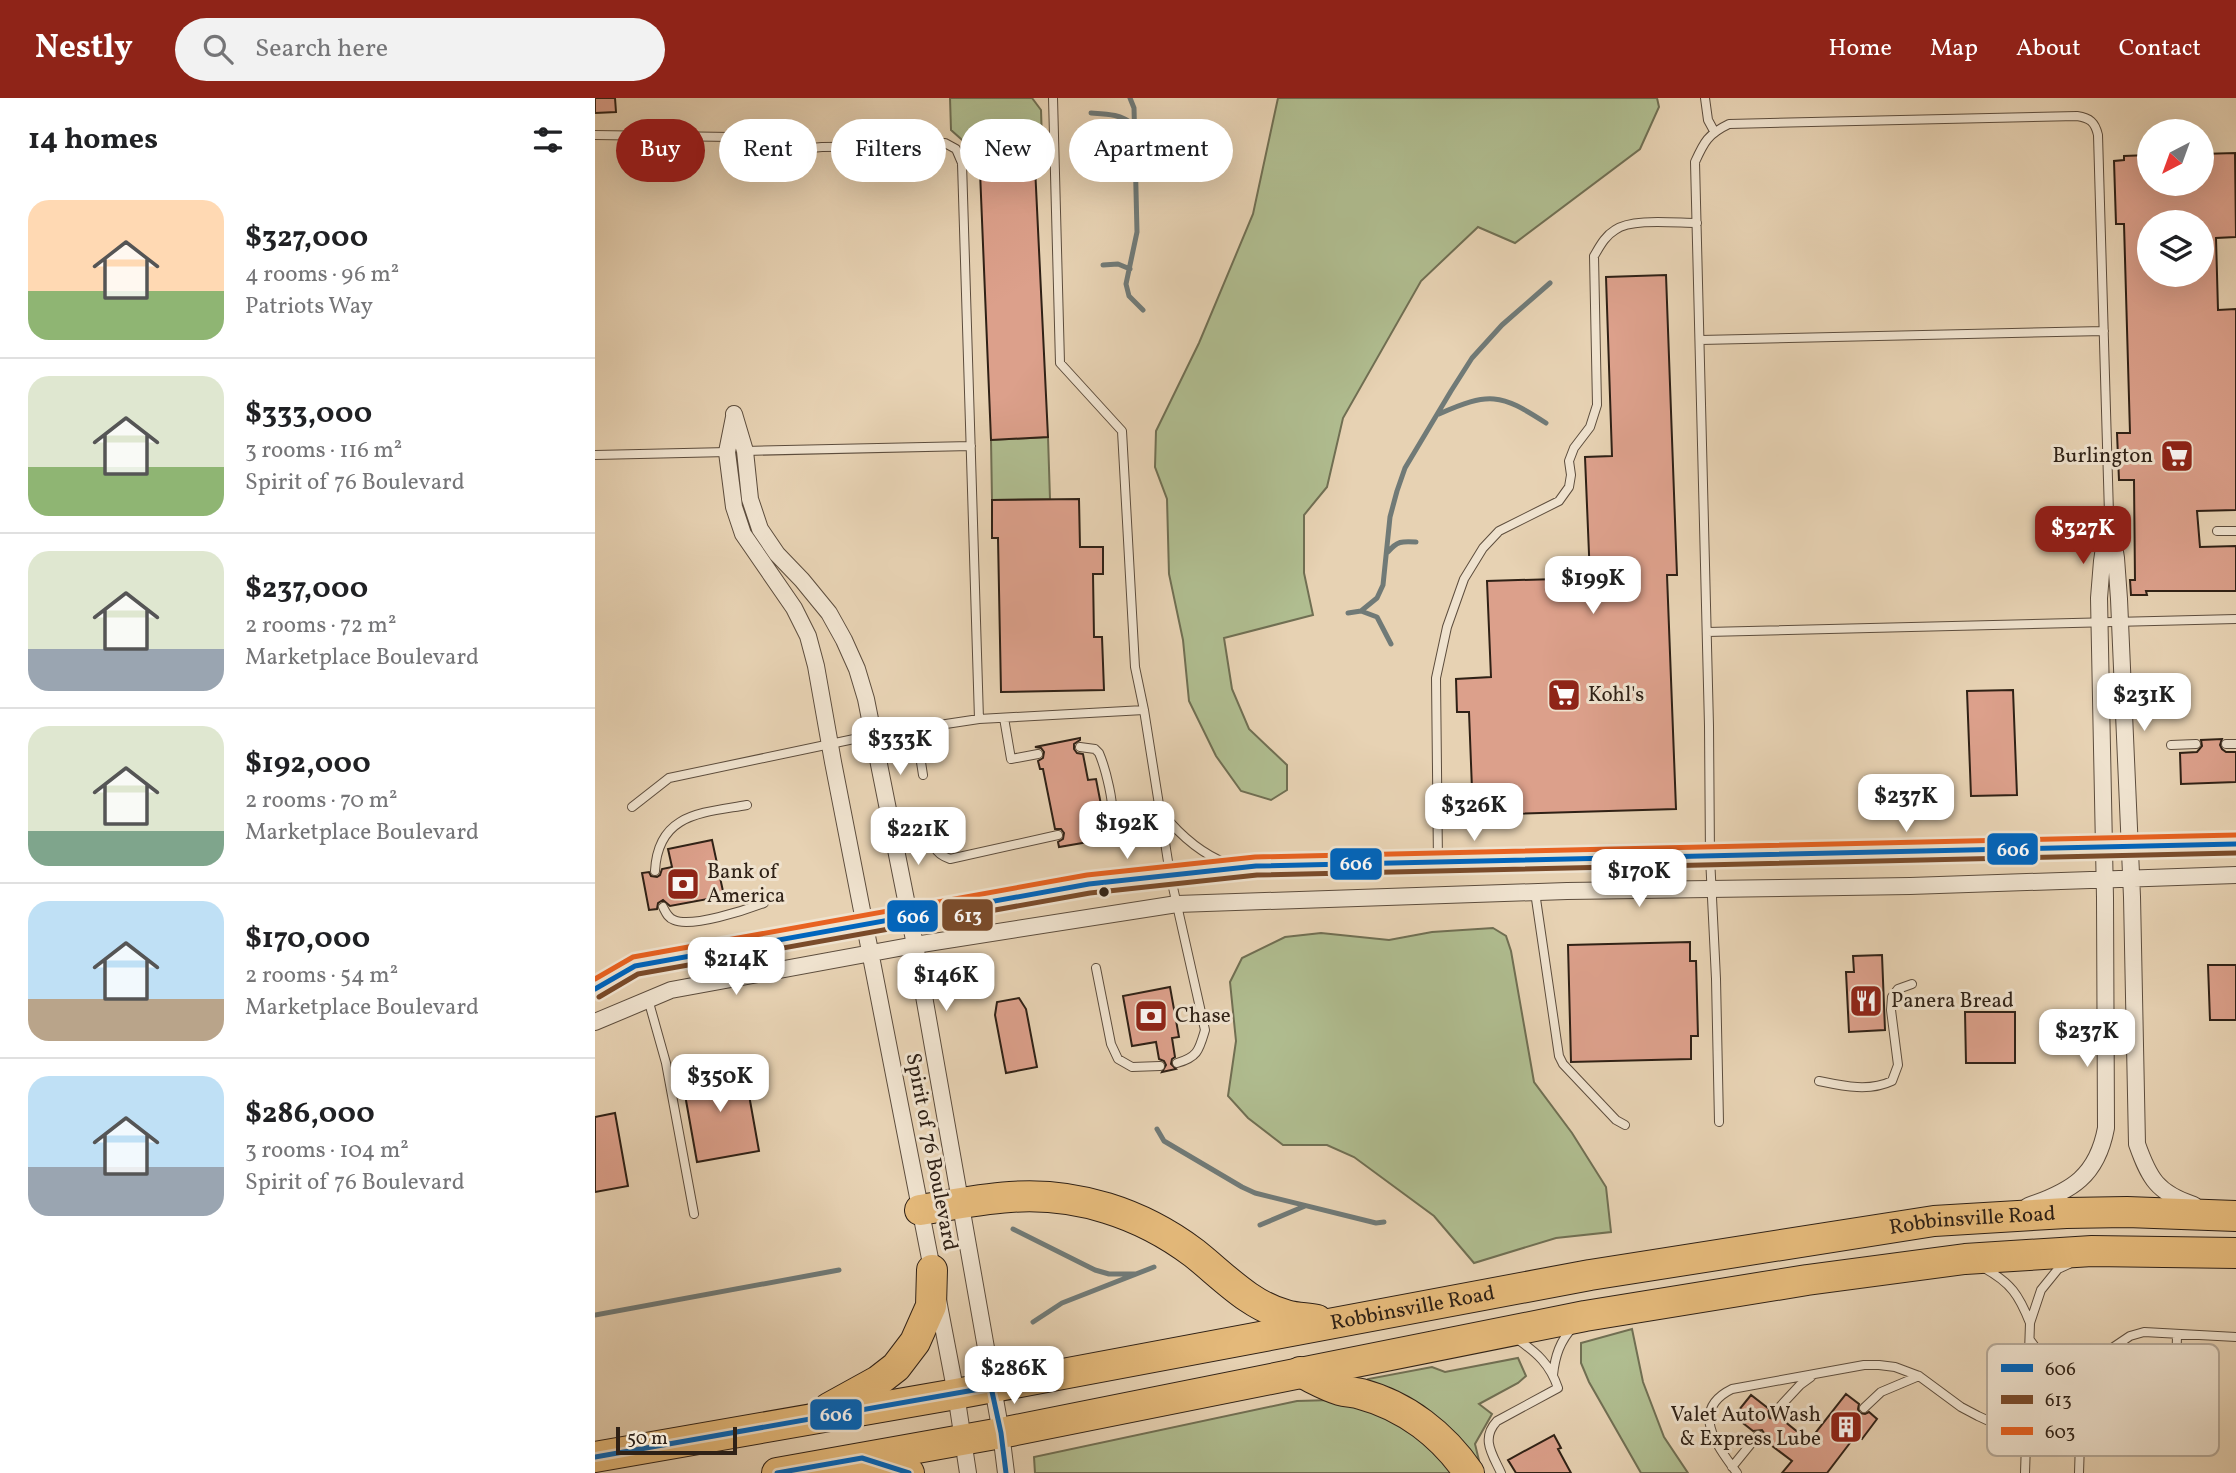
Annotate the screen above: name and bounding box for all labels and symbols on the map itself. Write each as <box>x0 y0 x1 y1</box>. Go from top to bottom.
north arrow <box>2137 119 2214 196</box>
supermarket icon: Burlington <box>2158 437 2196 475</box>
place label: Burlington <box>2053 442 2153 471</box>
pin: $327K <box>2034 506 2132 566</box>
pin: $199K <box>1544 556 1642 616</box>
pin: $231K <box>2095 674 2193 733</box>
supermarket icon: Kohl's <box>1545 676 1583 714</box>
place label: Kohl's <box>1588 681 1644 710</box>
pin: $333K <box>851 718 949 777</box>
pin: $237K <box>1857 774 1955 834</box>
pin: $326K <box>1425 784 1523 843</box>
pin: $192K <box>1078 802 1176 861</box>
pin: $221K <box>869 808 967 867</box>
line badge: 606 <box>1986 832 2039 866</box>
text: 606 <box>1997 838 2029 864</box>
line badge: 606 <box>1329 847 1383 881</box>
pin: $170K <box>1590 850 1688 909</box>
text: 606 <box>1340 852 1372 878</box>
place label: Bank of America <box>707 858 785 911</box>
bank icon: Bank of America <box>664 865 702 903</box>
unlabelled marker <box>1097 885 1111 899</box>
line badge: 613 <box>941 898 994 932</box>
line badge: 606 <box>886 899 939 933</box>
text: 613 <box>954 904 982 930</box>
text: 606 <box>897 905 929 931</box>
pin: $214K <box>687 937 785 997</box>
pin: $146K <box>897 954 995 1013</box>
restaurant icon: Panera Bread <box>1847 982 1885 1020</box>
place label: Panera Bread <box>1891 987 2014 1016</box>
bank icon: Chase <box>1132 997 1170 1035</box>
place label: Chase <box>1175 1002 1231 1031</box>
pin: $237K <box>2038 1010 2136 1069</box>
street label: Spirit of 76 Boulevard <box>898 1051 964 1253</box>
pin: $350K <box>671 1054 769 1114</box>
street label: Robbinsville Road <box>1887 1199 2056 1242</box>
street label: Robbinsville Road <box>1328 1279 1497 1338</box>
legend <box>1987 1344 2219 1456</box>
pin: $286K <box>965 1346 1063 1406</box>
text: 606 <box>2045 1357 2076 1383</box>
text: 613 <box>2045 1388 2072 1414</box>
line badge: 606 <box>809 1398 863 1431</box>
place label: Valet Auto Wash & Express Lube <box>1671 1401 1821 1454</box>
text: 606 <box>820 1403 852 1429</box>
building icon: Valet Auto Wash & Express Lube <box>1827 1408 1865 1446</box>
text: 603 <box>2045 1420 2075 1446</box>
scale bar <box>616 1424 737 1456</box>

